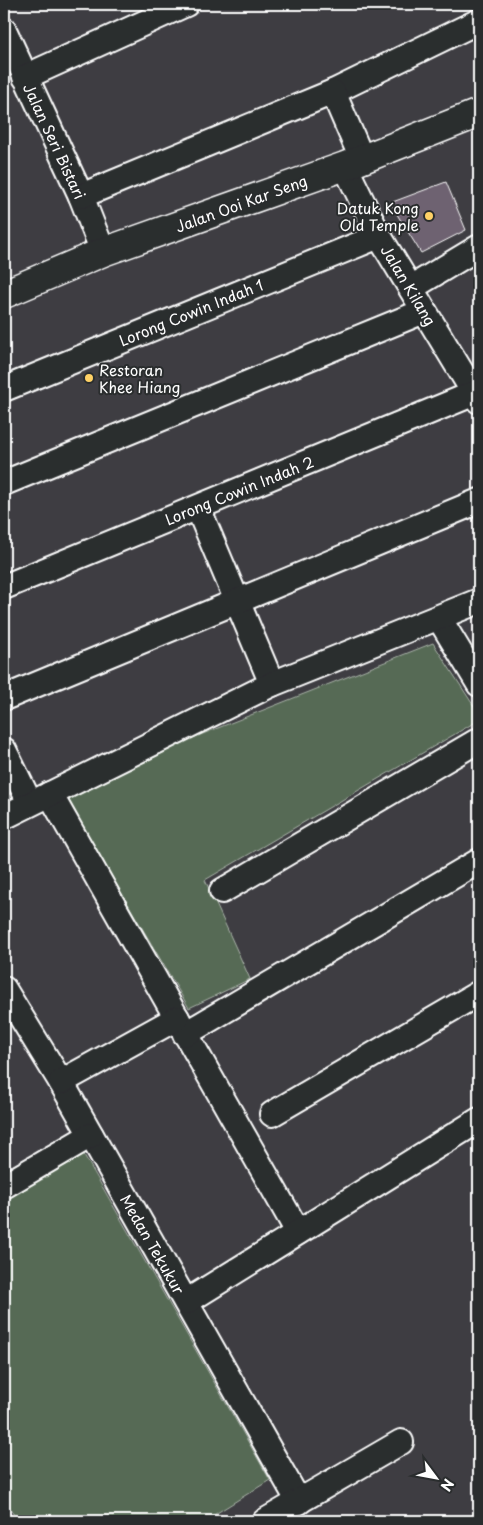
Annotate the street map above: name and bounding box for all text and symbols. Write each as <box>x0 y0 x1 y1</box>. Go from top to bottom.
street label: Jalan Seri Bistari <box>18 79 92 203</box>
street label: Jalan Ooi Kar Seng <box>172 168 310 238</box>
place label: Datuk Kong Old Temple <box>337 196 419 236</box>
marker: Datuk Kong Old Temple <box>423 210 435 222</box>
street label: Jalan Kilang <box>376 240 442 330</box>
street label: Lorong Cowin Indah 1 <box>115 273 267 351</box>
place label: Restoran Khee Hiang <box>99 358 180 398</box>
marker: Restoran Khee Hiang <box>83 372 95 384</box>
street label: Lorong Cowin Indah 2 <box>161 450 317 530</box>
street label: Medan Tekukur <box>115 1190 191 1298</box>
north arrow <box>410 1452 460 1502</box>
text: N <box>436 1475 459 1495</box>

